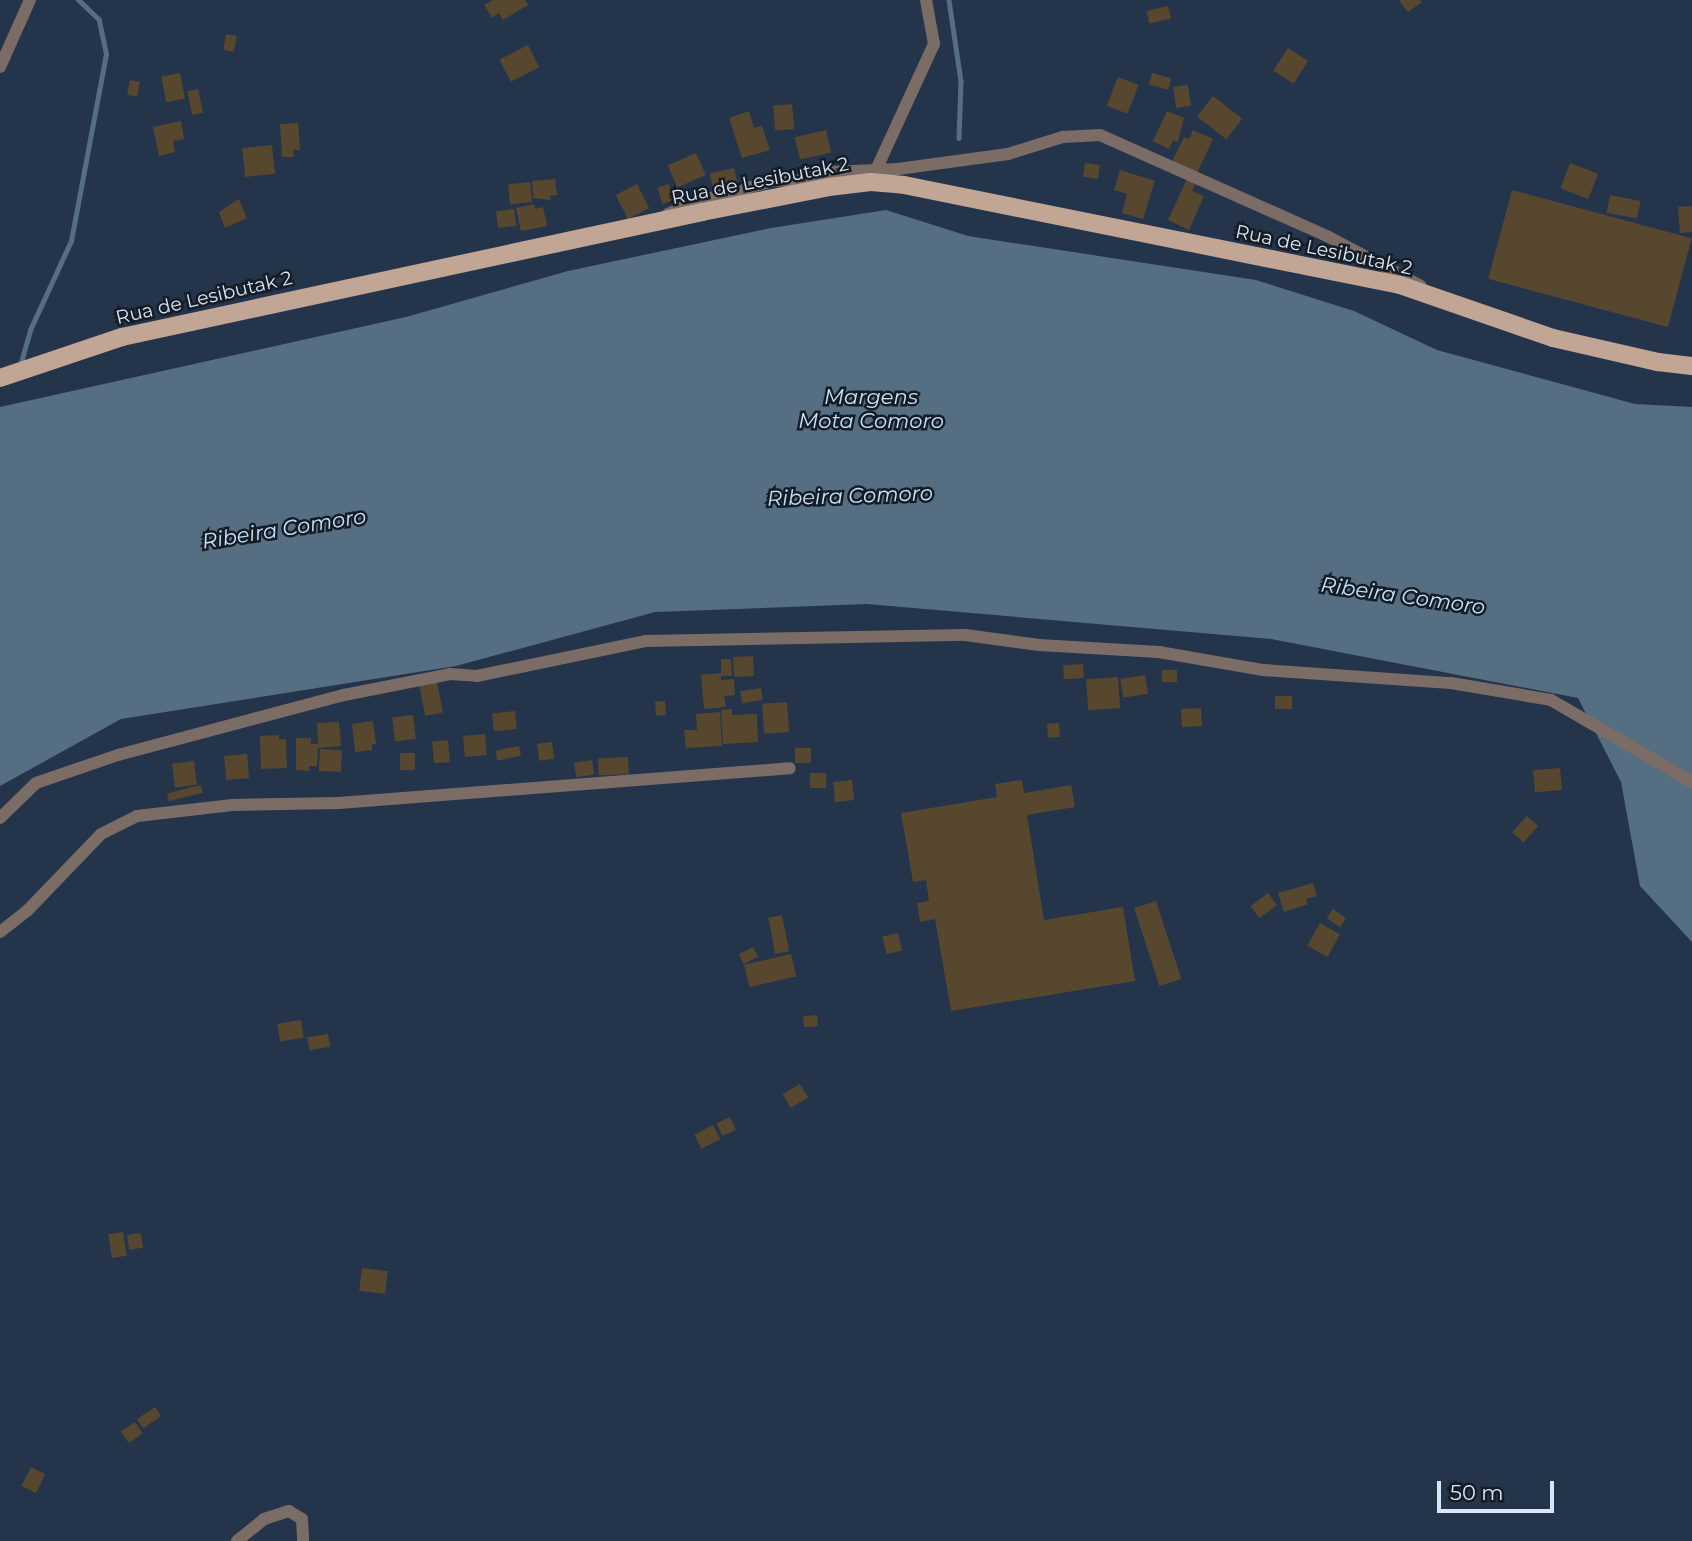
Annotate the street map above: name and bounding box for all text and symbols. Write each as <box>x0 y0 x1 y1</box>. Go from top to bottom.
street label: Rua de Lesibutak 2 <box>669 153 851 209</box>
street label: Rua de Lesibutak 2 <box>1233 220 1415 280</box>
street label: Rua de Lesibutak 2 <box>114 267 294 329</box>
water label: Margens Mota Comoro <box>798 384 944 434</box>
water label: Ribeira Comoro <box>767 481 933 511</box>
water label: Ribeira Comoro <box>200 504 368 554</box>
water label: Ribeira Comoro <box>1319 572 1487 620</box>
scale bar <box>1440 1468 1557 1512</box>
text: 50 m <box>1450 1480 1504 1505</box>

